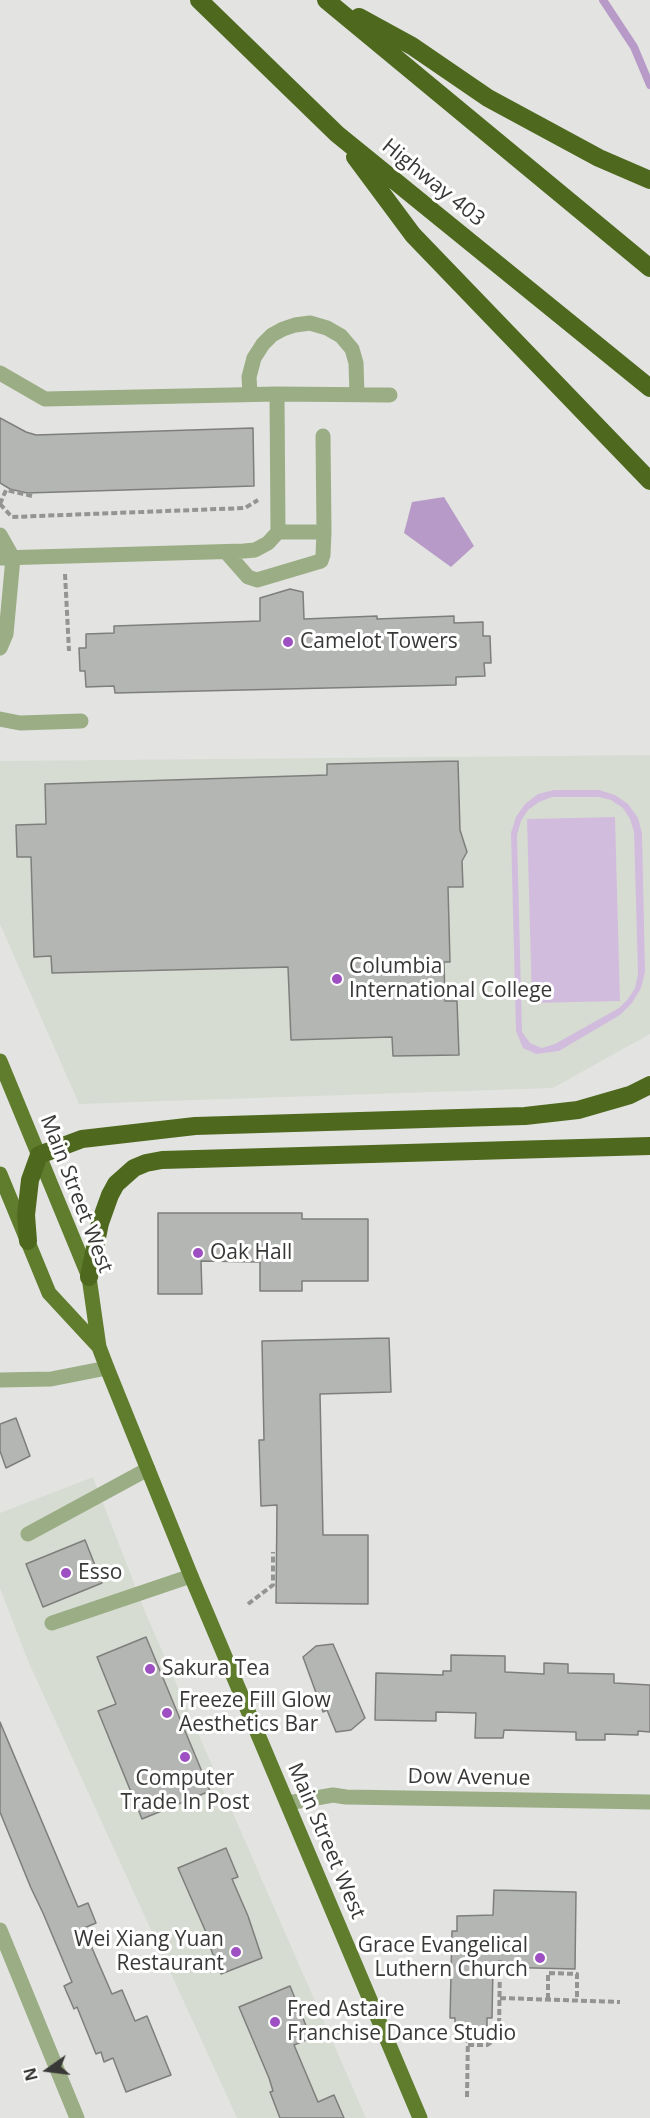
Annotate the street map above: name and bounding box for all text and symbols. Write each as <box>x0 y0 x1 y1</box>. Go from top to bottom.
street label: Highway 403 <box>376 134 490 232</box>
place label: Camelot Towers <box>300 629 458 655</box>
marker: Camelot Towers <box>281 635 295 649</box>
place label: Columbia International College <box>349 954 552 1004</box>
marker: Columbia International College <box>330 972 344 986</box>
street label: Main Street West <box>34 1112 118 1276</box>
place label: Oak Hall <box>210 1240 292 1266</box>
marker: Oak Hall <box>191 1246 205 1260</box>
place label: Esso <box>78 1560 122 1586</box>
marker: Esso <box>59 1566 73 1580</box>
place label: Sakura Tea <box>162 1656 270 1682</box>
marker: Sakura Tea <box>143 1662 157 1676</box>
place label: Freeze Fill Glow Aesthetics Bar <box>179 1688 331 1738</box>
marker: Freeze Fill Glow Aesthetics Bar <box>160 1706 174 1720</box>
marker: Computer Trade In Post <box>178 1750 192 1764</box>
street label: Main Street West <box>282 1759 370 1923</box>
street label: Dow Avenue <box>407 1764 531 1792</box>
place label: Computer Trade In Post <box>121 1766 249 1816</box>
place label: Wei Xiang Yuan Restaurant <box>74 1927 224 1977</box>
place label: Grace Evangelical Luthern Church <box>358 1933 528 1983</box>
marker: Wei Xiang Yuan Restaurant <box>229 1945 243 1959</box>
marker: Grace Evangelical Luthern Church <box>533 1951 547 1965</box>
place label: Fred Astaire Franchise Dance Studio <box>287 1997 516 2047</box>
marker: Fred Astaire Franchise Dance Studio <box>268 2015 282 2029</box>
north arrow <box>18 2040 78 2100</box>
text: N <box>18 2065 43 2083</box>

